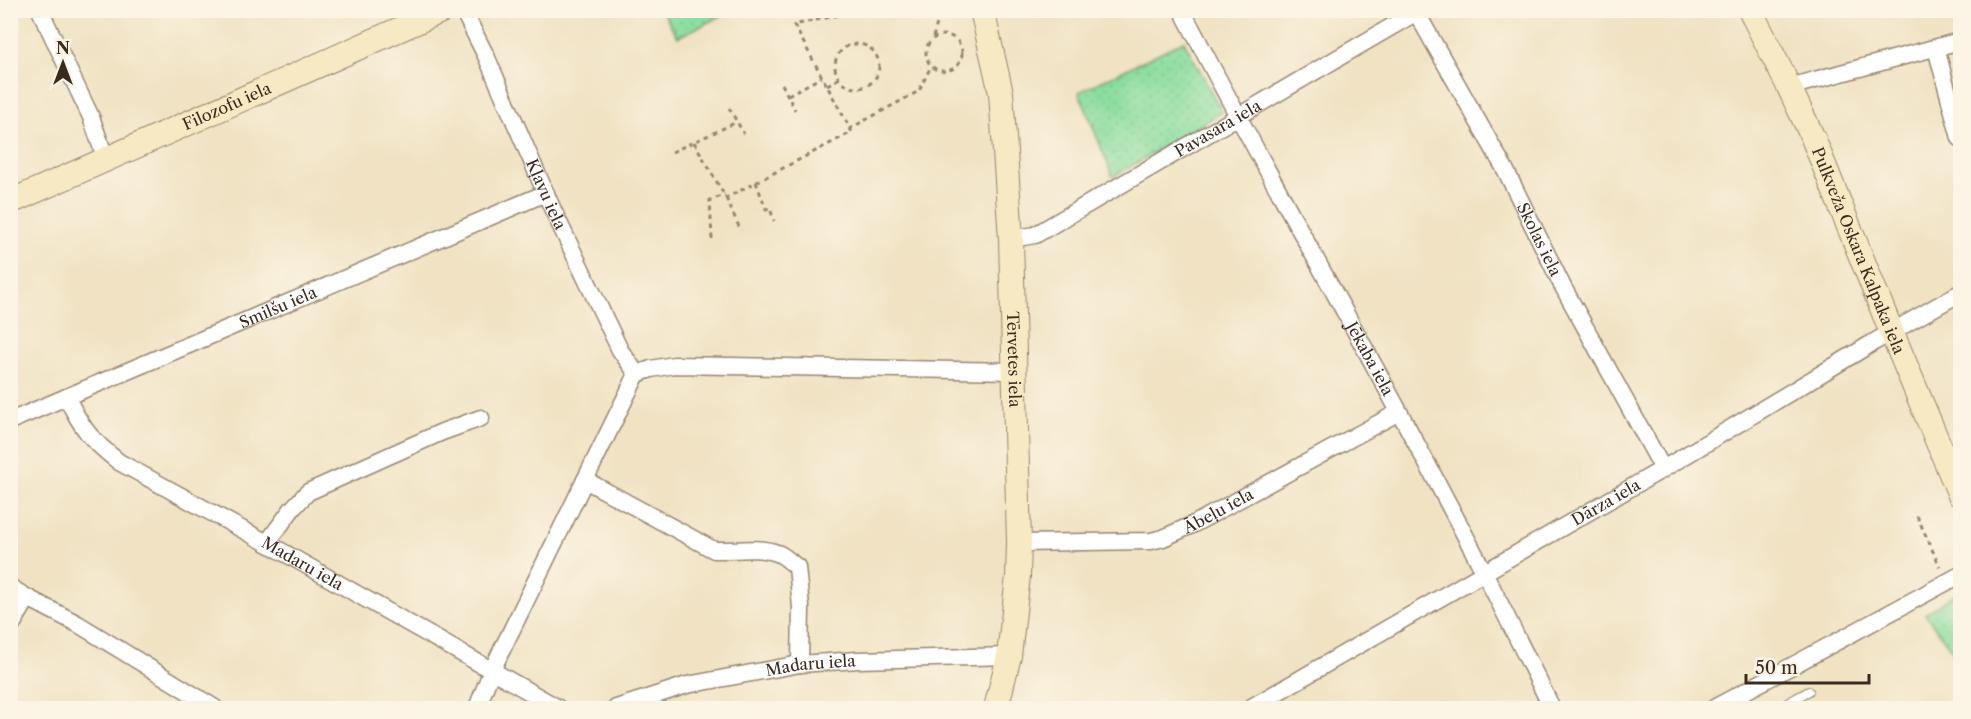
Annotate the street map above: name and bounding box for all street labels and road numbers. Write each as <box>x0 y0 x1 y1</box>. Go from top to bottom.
street label: Filozofu iela <box>179 77 275 134</box>
street label: Pavasara iela <box>1171 95 1265 161</box>
street label: Pulkveža Oskara Kalpaka iela <box>1808 144 1910 357</box>
street label: Kļavu iela <box>522 156 571 233</box>
street label: Skolas iela <box>1513 199 1566 280</box>
street label: Smilšu iela <box>236 282 320 332</box>
street label: Tērvetes iela <box>1003 311 1025 408</box>
street label: Jēkaba iela <box>1341 315 1399 399</box>
street label: Dārza iela <box>1568 474 1644 530</box>
street label: Ābeļu iela <box>1179 483 1257 538</box>
street label: Madaru iela <box>258 532 347 595</box>
street label: Madaru iela <box>764 650 857 680</box>

